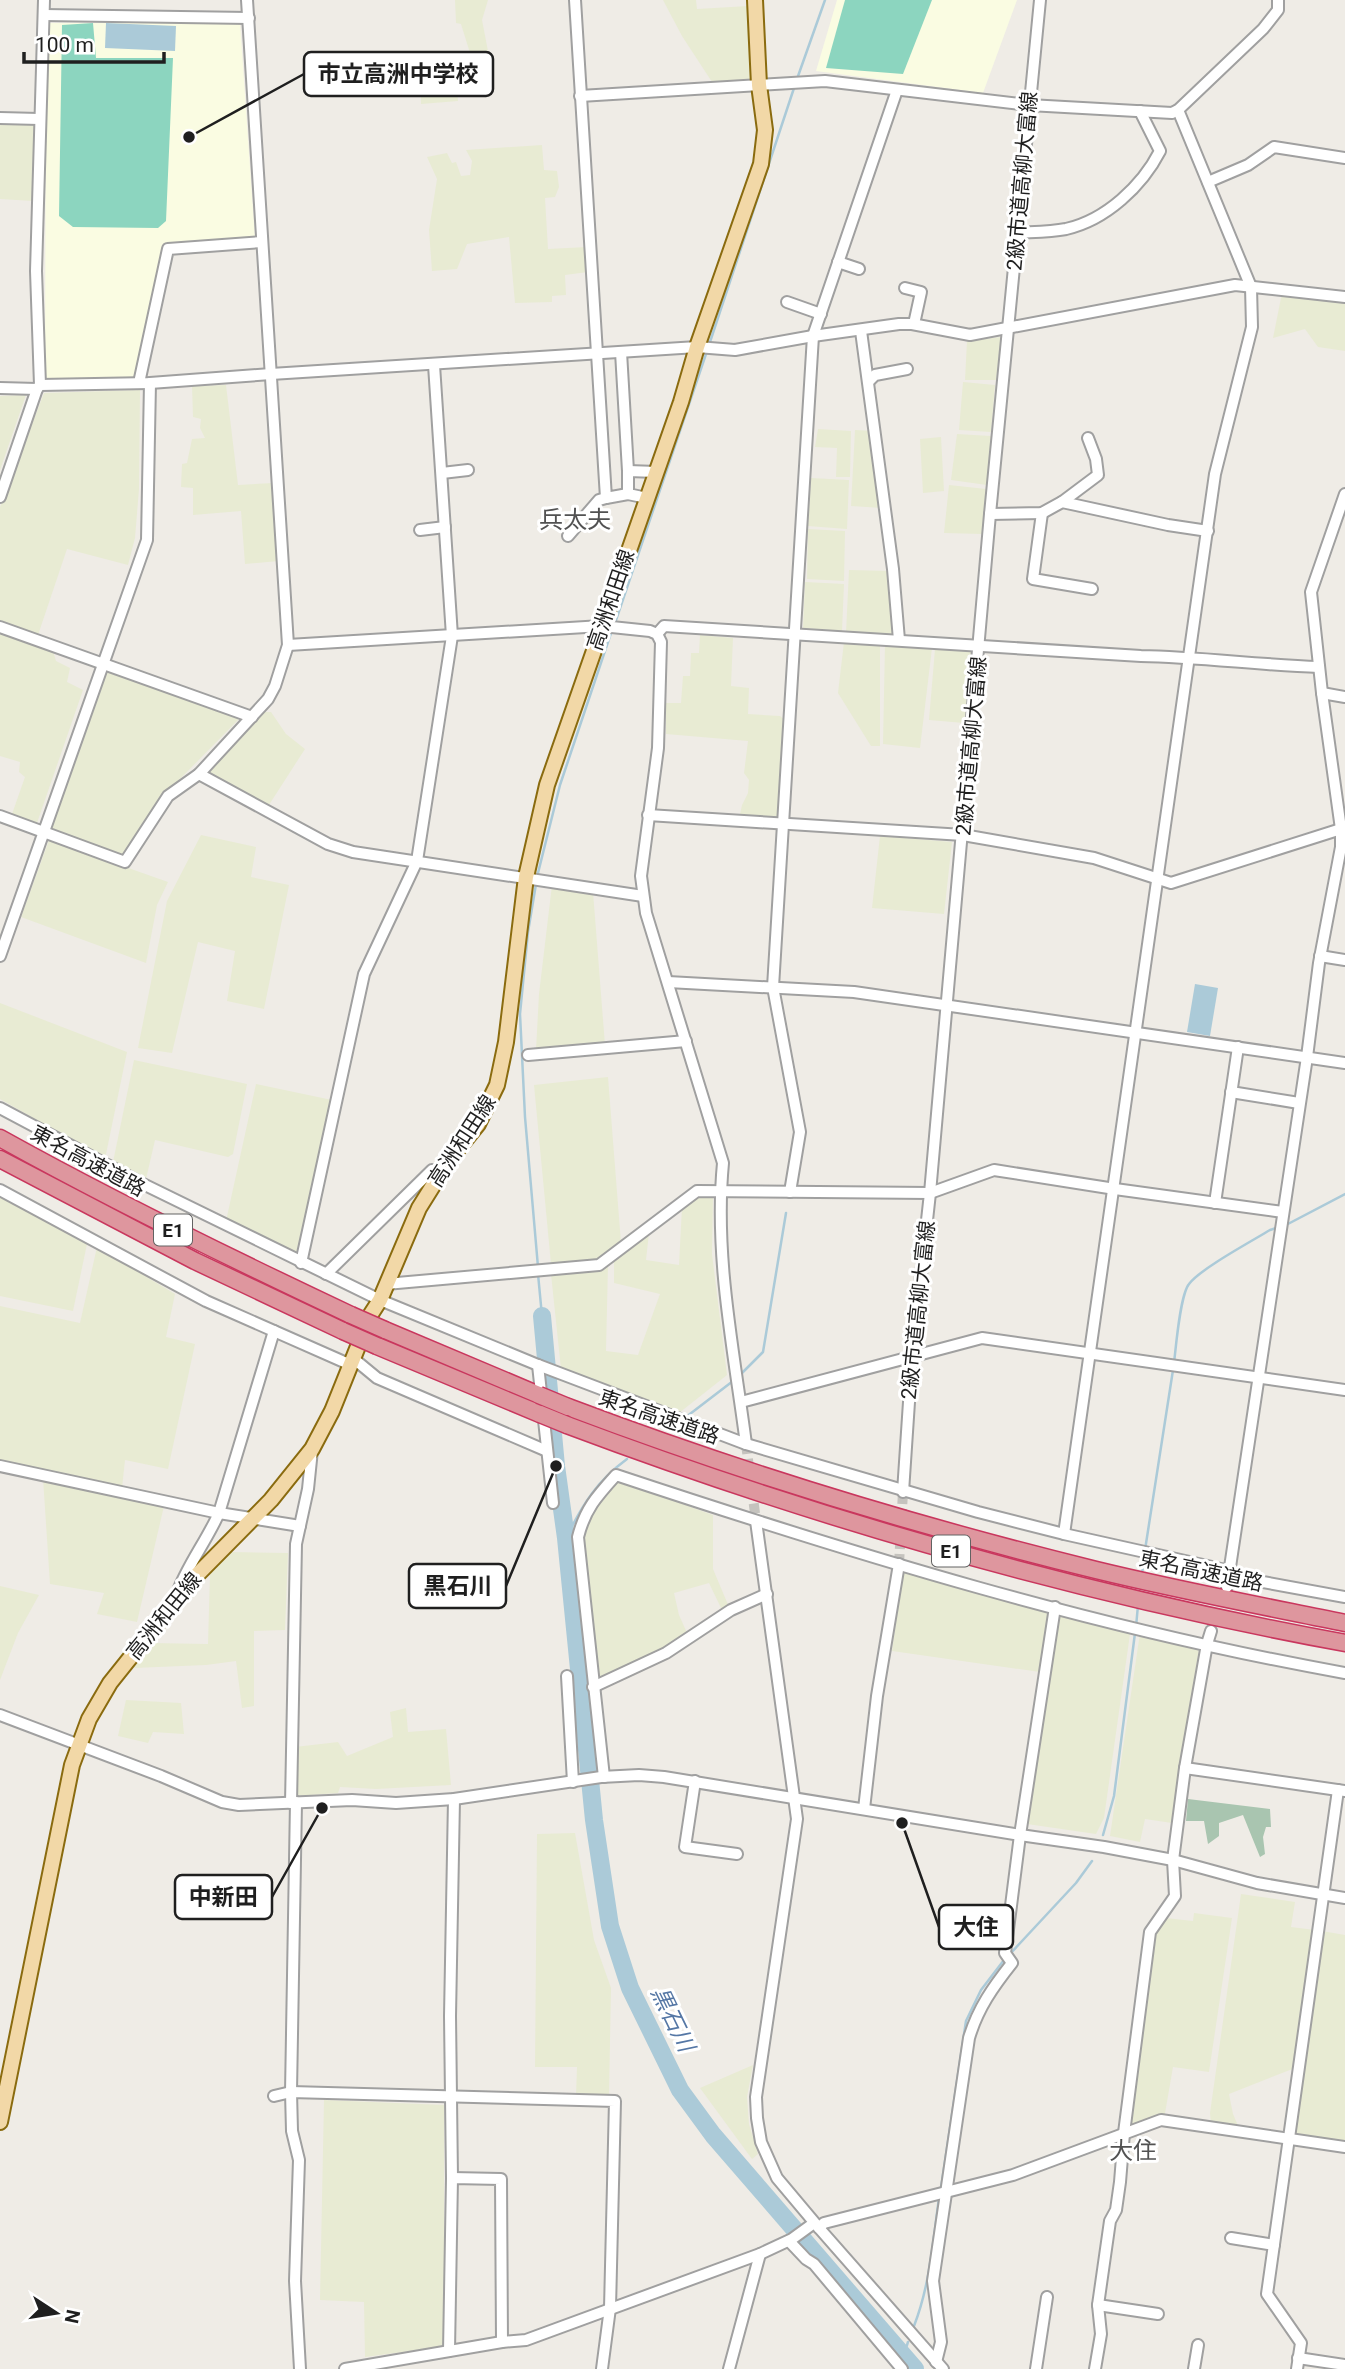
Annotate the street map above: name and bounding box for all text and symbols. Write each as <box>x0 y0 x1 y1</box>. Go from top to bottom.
scale bar <box>24 21 164 65</box>
text: 100 m <box>35 33 94 57</box>
callout: 市立高洲中学校 <box>304 52 493 96</box>
text: 市立高洲中学校 <box>318 61 479 88</box>
street label: 2級市道高柳大富線 <box>1002 90 1042 272</box>
district label: 兵太夫 <box>539 506 611 534</box>
street label: 高洲和田線 <box>583 546 639 654</box>
street label: 2級市道高柳大富線 <box>951 655 991 837</box>
street label: 高洲和田線 <box>423 1090 501 1192</box>
street label: 東名高速道路 <box>27 1121 149 1201</box>
road number: E1 <box>154 1214 192 1246</box>
street label: 2級市道高柳大富線 <box>897 1219 939 1401</box>
street label: 東名高速道路 <box>596 1385 722 1449</box>
road number: E1 <box>932 1536 970 1567</box>
street label: 東名高速道路 <box>1137 1546 1265 1596</box>
callout: 黒石川 <box>409 1564 506 1608</box>
street label: 高洲和田線 <box>122 1568 206 1664</box>
text: 黒石川 <box>424 1573 493 1600</box>
callout: 中新田 <box>175 1875 272 1919</box>
text: 中新田 <box>189 1884 258 1911</box>
callout: 大住 <box>939 1905 1013 1949</box>
text: 大住 <box>953 1914 999 1941</box>
water label: 黒石川 <box>645 1982 701 2059</box>
district label: 大住 <box>1109 2137 1157 2165</box>
north arrow <box>21 2278 91 2348</box>
text: N <box>59 2307 85 2325</box>

